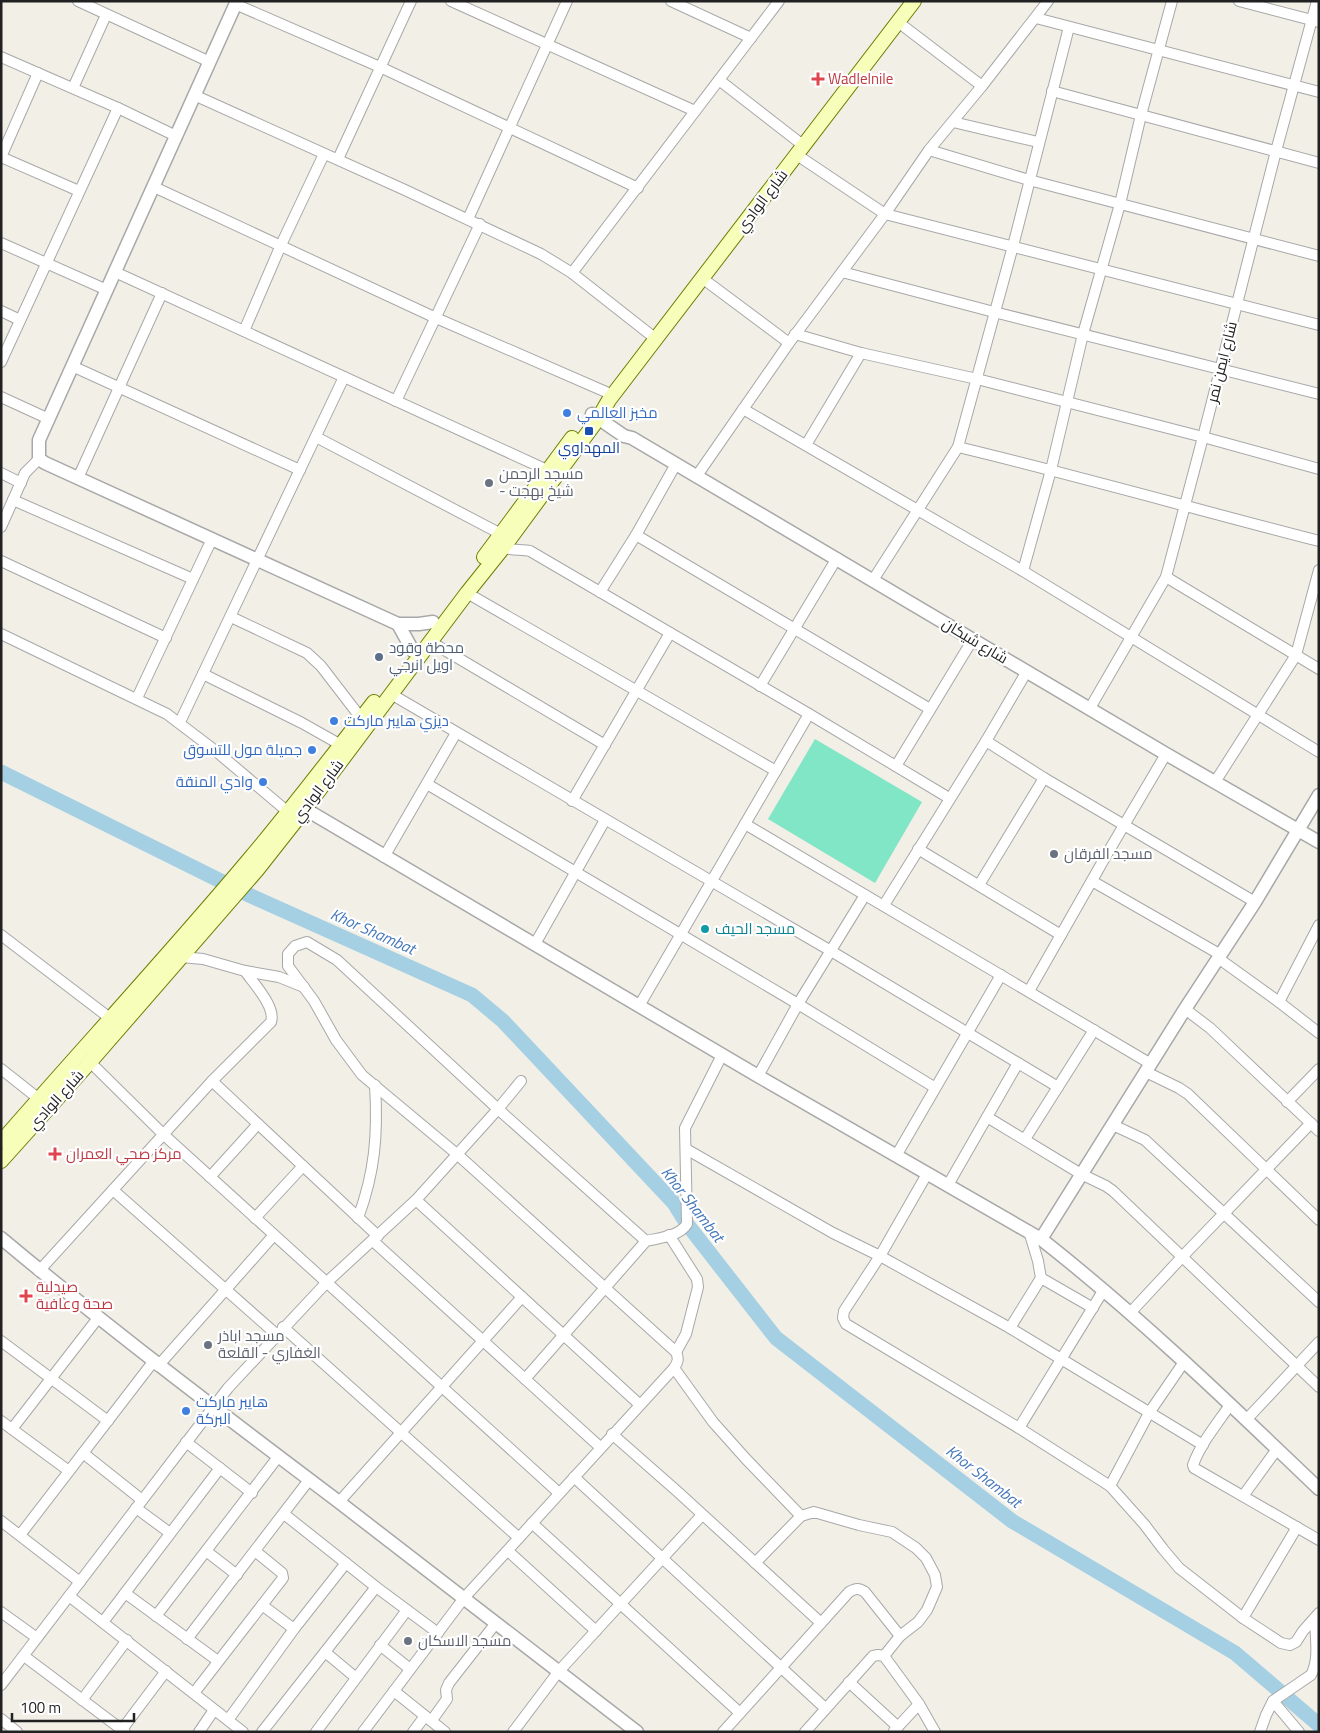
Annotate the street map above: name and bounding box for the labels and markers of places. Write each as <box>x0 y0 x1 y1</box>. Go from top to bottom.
place label: Wadlelnile <box>828 67 893 90</box>
marker: Wadlelnile <box>812 73 824 85</box>
place label: مخبز العالمي <box>577 401 658 425</box>
marker: مخبز العالمي <box>561 407 573 419</box>
marker: المهداوي <box>583 425 595 437</box>
place label: المهداوي <box>558 436 620 460</box>
place label: مسجد الرحمن - شيخ بهجت <box>499 462 584 502</box>
marker: مسجد الرحمن - شيخ بهجت <box>483 477 495 489</box>
place label: محطة وقود اويل انرجي <box>389 636 464 677</box>
marker: محطة وقود اويل انرجي <box>373 651 385 663</box>
place label: ديزي هايبر ماركت <box>344 709 449 733</box>
marker: ديزي هايبر ماركت <box>328 715 340 727</box>
place label: جميلة مول للتسوق <box>183 738 302 761</box>
marker: جميلة مول للتسوق <box>306 744 318 756</box>
place label: وادي المنقة <box>176 770 253 794</box>
marker: وادي المنقة <box>257 776 269 788</box>
place label: مسجد الفرقان <box>1064 842 1153 865</box>
marker: مسجد الفرقان <box>1048 848 1060 860</box>
place label: مسجد الحيف <box>715 917 795 940</box>
marker: مسجد الحيف <box>699 923 711 935</box>
place label: مركز صحي العمران <box>66 1142 182 1166</box>
marker: مركز صحي العمران <box>48 1147 62 1161</box>
place label: صيدلية صحة وعافية <box>36 1275 113 1315</box>
marker: صيدلية صحة وعافية <box>20 1290 32 1302</box>
place label: مسجد اباذر الغفاري - القلعة <box>217 1324 321 1365</box>
marker: مسجد اباذر الغفاري - القلعة <box>202 1339 214 1351</box>
place label: هايبر ماركت البركة <box>196 1390 268 1430</box>
marker: هايبر ماركت البركة <box>180 1405 192 1417</box>
place label: مسجد الاسكان <box>418 1629 511 1652</box>
marker: مسجد الاسكان <box>402 1635 414 1647</box>

